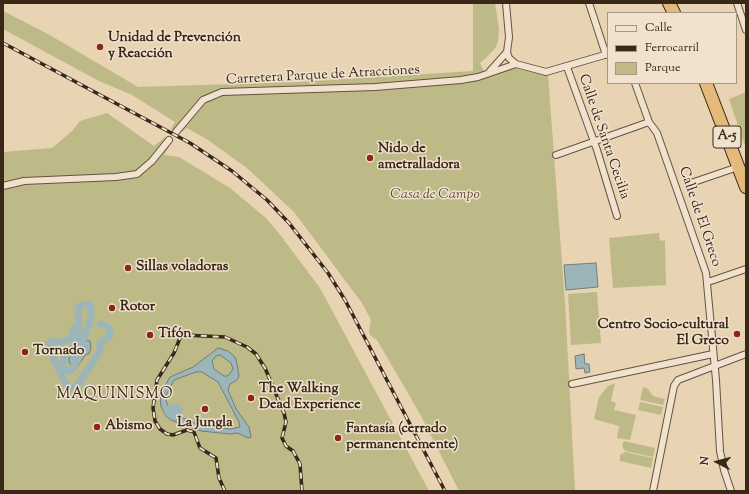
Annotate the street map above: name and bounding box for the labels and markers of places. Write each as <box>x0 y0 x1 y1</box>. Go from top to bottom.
place label: Unidad de Prevención y Reacción <box>108 31 241 64</box>
marker: Unidad de Prevención y Reacción <box>95 42 105 52</box>
place label: Nido de ametralladora <box>378 142 460 174</box>
marker: Nido de ametralladora <box>365 153 375 163</box>
place label: Sillas voladoras <box>136 260 228 276</box>
marker: Sillas voladoras <box>123 263 133 273</box>
place label: Rotor <box>120 300 155 316</box>
marker: Rotor <box>107 303 117 313</box>
place label: Centro Socio-cultural El Greco <box>597 318 729 350</box>
place label: Tifón <box>158 327 192 343</box>
marker: Centro Socio-cultural El Greco <box>732 329 742 339</box>
marker: Tifón <box>145 330 155 340</box>
place label: Tornado <box>33 344 84 360</box>
marker: Tornado <box>20 347 30 357</box>
place label: The Walking Dead Experience <box>259 382 361 414</box>
marker: The Walking Dead Experience <box>246 393 256 403</box>
marker: La Jungla <box>200 404 210 414</box>
place label: La Jungla <box>177 416 233 432</box>
place label: Abismo <box>105 419 152 435</box>
marker: Abismo <box>92 422 102 432</box>
place label: Fantasía (cerrado permanentemente) <box>346 422 458 454</box>
marker: Fantasía (cerrado permanentemente) <box>333 433 343 443</box>

